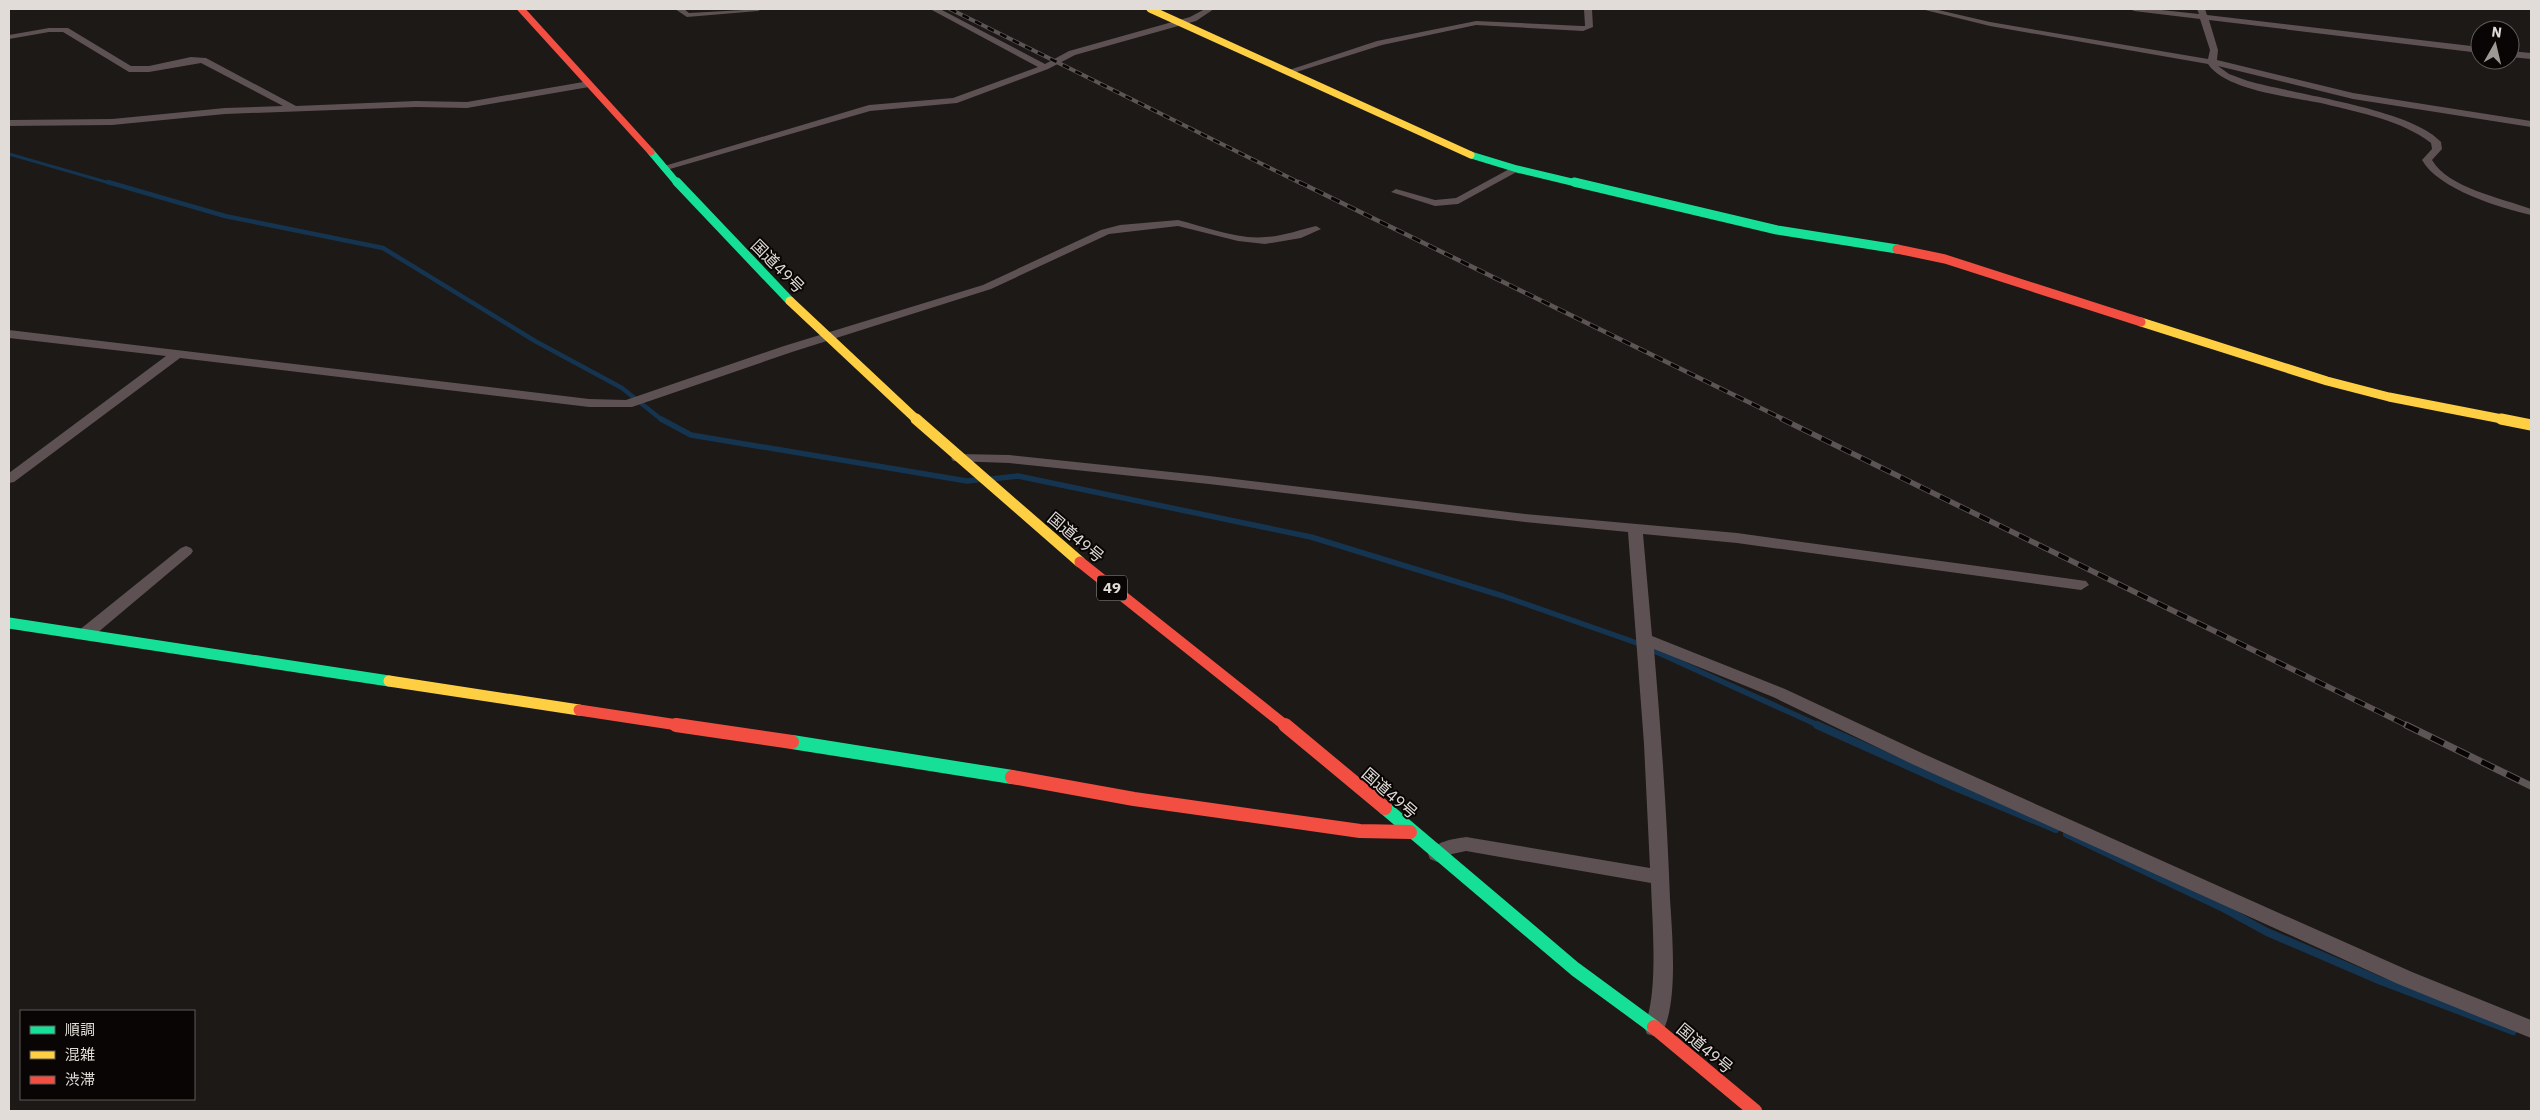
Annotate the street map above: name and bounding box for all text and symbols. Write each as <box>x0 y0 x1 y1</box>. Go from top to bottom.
north arrow <box>2470 20 2520 70</box>
text: N <box>2491 23 2503 42</box>
street label: 国道49号 <box>747 235 809 297</box>
street label: 国道49号 <box>1044 508 1108 566</box>
road number: 49 <box>1097 576 1127 600</box>
street label: 国道49号 <box>1358 763 1422 823</box>
legend <box>20 1010 195 1100</box>
street label: 国道49号 <box>1673 1019 1737 1077</box>
text: 順調 <box>65 1020 95 1039</box>
text: 混雑 <box>65 1045 95 1064</box>
text: 渋滞 <box>65 1070 95 1089</box>

